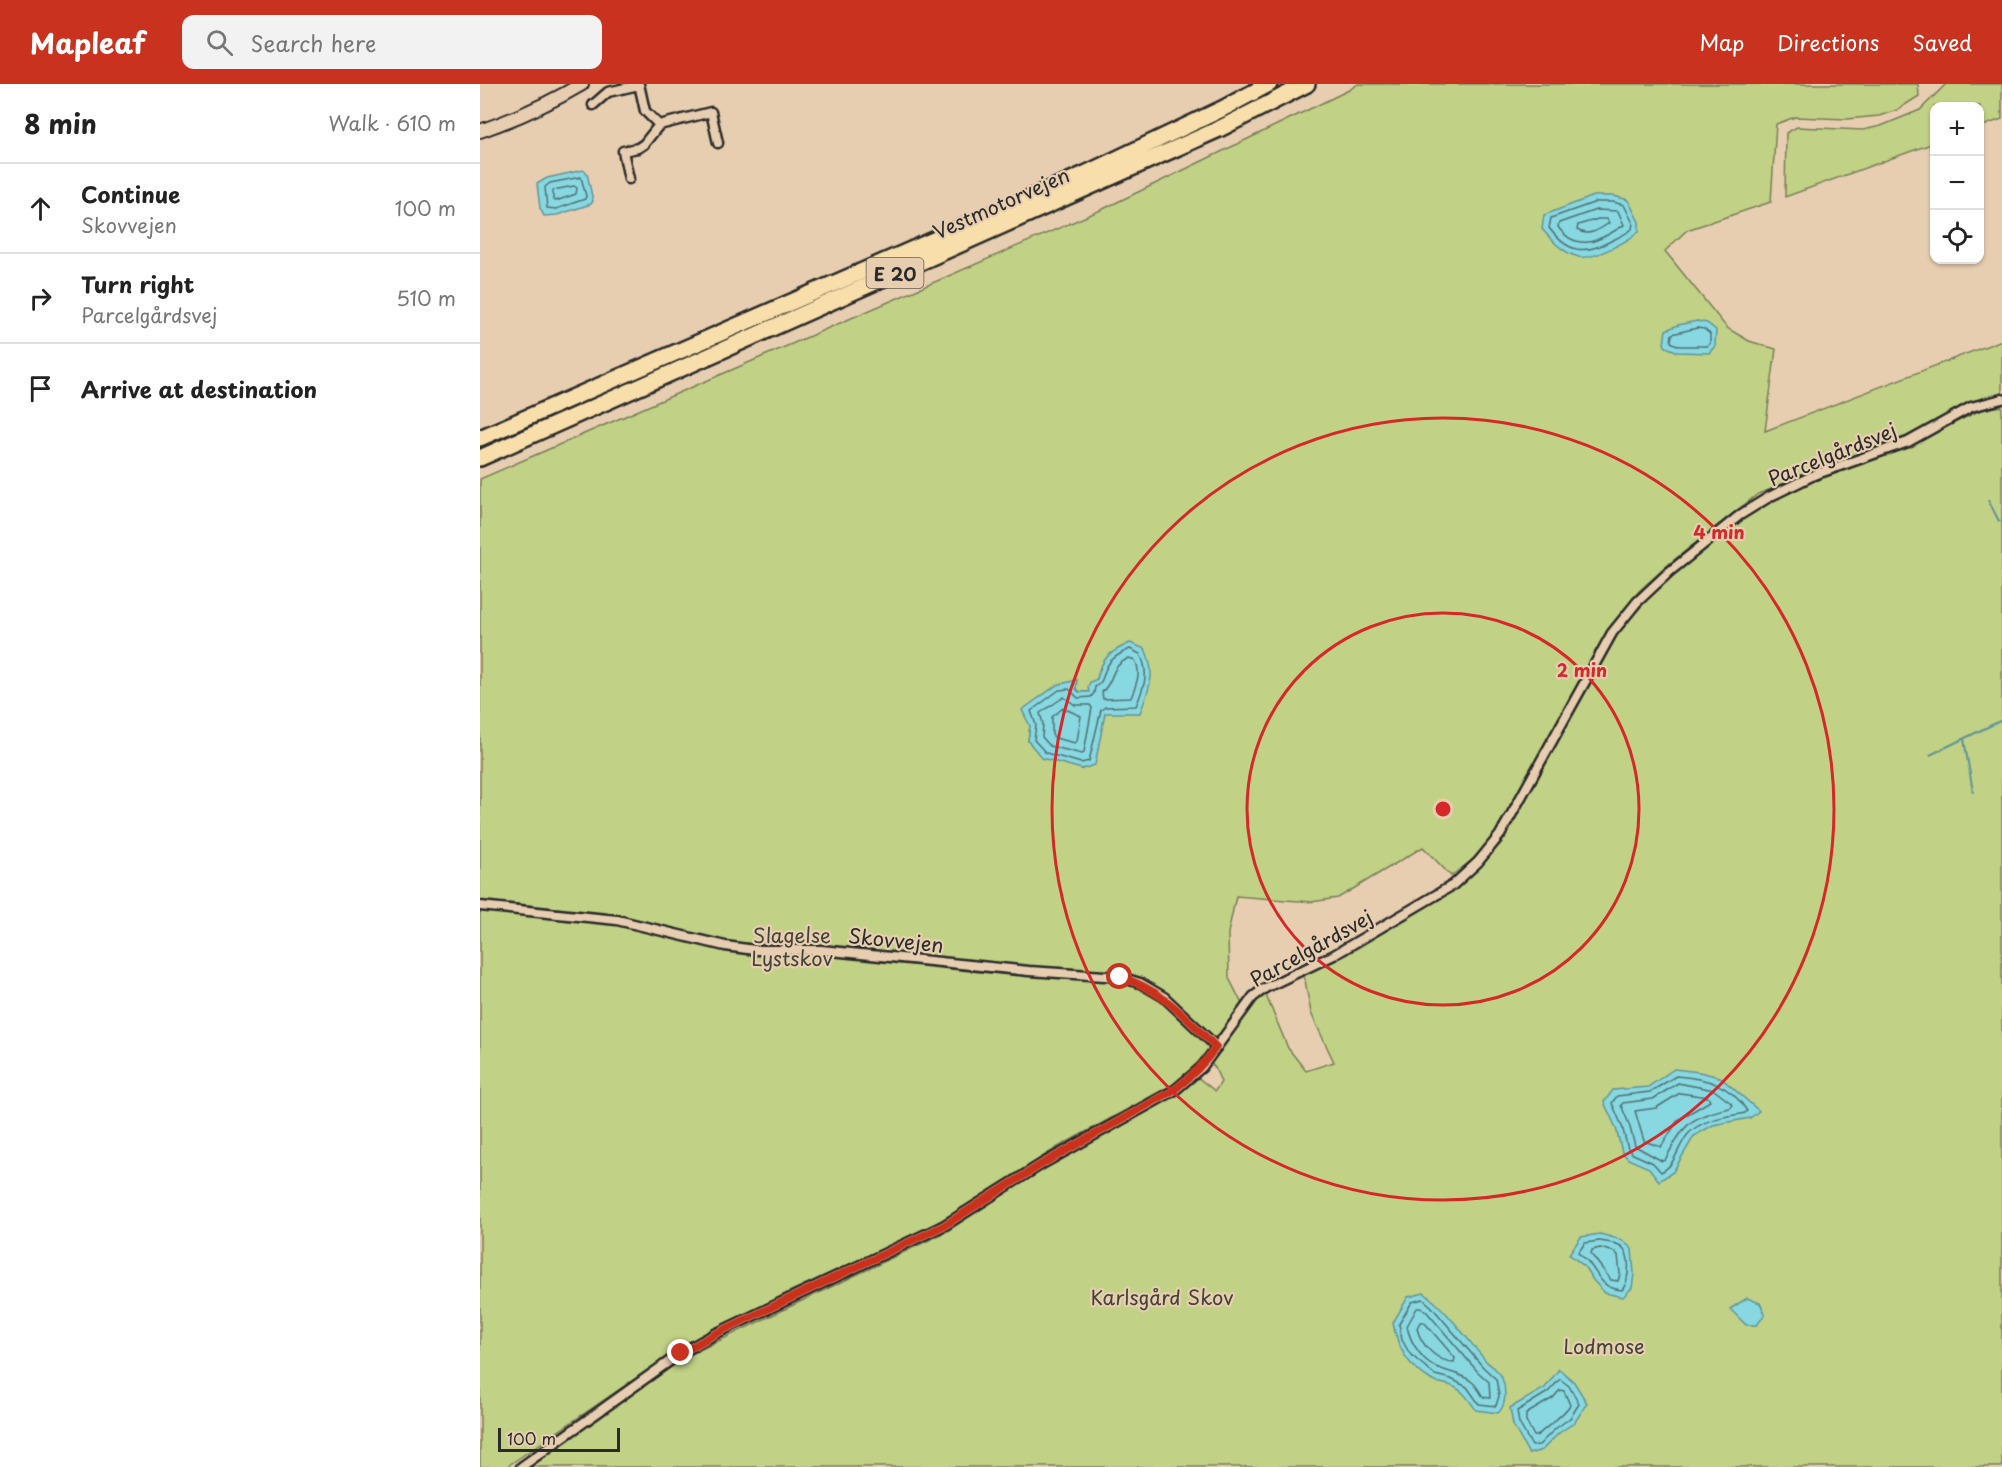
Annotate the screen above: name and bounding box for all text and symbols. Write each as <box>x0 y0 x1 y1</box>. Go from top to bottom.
search box <box>182 15 602 69</box>
text: Mapleaf <box>30 21 146 64</box>
icon: search <box>203 26 236 59</box>
text: Search here <box>251 26 376 59</box>
text: Map <box>1699 26 1744 58</box>
text: Directions <box>1777 26 1879 58</box>
text: Saved <box>1912 26 1972 58</box>
map controls <box>1930 102 1984 264</box>
button: + <box>1930 102 1984 156</box>
text: 8 min <box>24 104 97 143</box>
text: Walk · 610 m <box>329 108 456 138</box>
button: − <box>1930 156 1984 210</box>
street label: Vestmotorvejen <box>928 160 1074 246</box>
text: Continue <box>81 177 180 210</box>
icon: ahead <box>24 192 57 225</box>
text: 100 m <box>395 193 456 223</box>
text: Skovvejen <box>81 210 177 240</box>
button: locate <box>1930 210 1984 264</box>
road number: E 20 <box>866 258 924 288</box>
text: Turn right <box>81 267 194 300</box>
icon: right <box>24 282 57 315</box>
text: 510 m <box>396 283 456 313</box>
text: Parcelgårdsvej <box>81 300 218 330</box>
icon: arrive <box>24 372 57 405</box>
text: Arrive at destination <box>81 372 317 405</box>
street label: Parcelgårdsvej <box>1763 415 1901 493</box>
text: 4 min <box>1693 518 1745 545</box>
text: 2 min <box>1557 656 1607 683</box>
centre of rings <box>1433 799 1453 819</box>
street label: Parcelgårdsvej <box>1244 902 1378 994</box>
park label: Slagelse Lystskov <box>751 920 833 973</box>
street label: Skovvejen <box>847 920 945 960</box>
route start <box>1106 963 1132 989</box>
park label: Karlsgård Skov <box>1091 1282 1233 1312</box>
park label: Lodmose <box>1563 1331 1645 1361</box>
route end <box>667 1339 693 1365</box>
scale bar <box>498 1425 620 1452</box>
text: 100 m <box>507 1426 556 1450</box>

